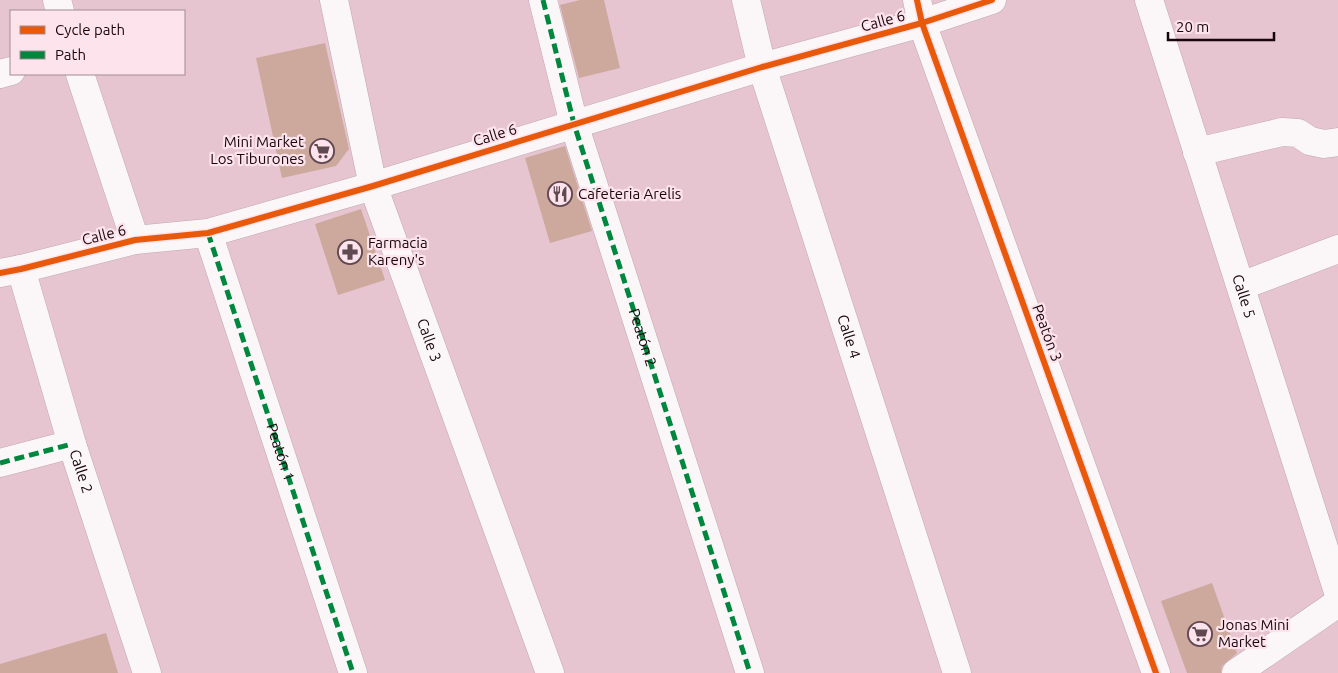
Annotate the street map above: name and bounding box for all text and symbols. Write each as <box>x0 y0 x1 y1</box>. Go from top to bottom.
street label: Calle 6 <box>859 6 907 35</box>
legend <box>10 10 185 75</box>
scale bar <box>1168 10 1274 42</box>
text: 20 m <box>1176 18 1209 35</box>
text: Cycle path <box>55 21 125 38</box>
text: Path <box>55 46 86 63</box>
street label: Calle 6 <box>471 120 519 149</box>
place label: Mini Market Los Tiburones <box>210 133 304 167</box>
supermarket icon: Mini Market Los Tiburones <box>309 138 335 164</box>
restaurant icon: Cafeteria Arelis <box>547 181 573 207</box>
place label: Cafeteria Arelis <box>578 185 681 202</box>
street label: Calle 6 <box>80 221 128 248</box>
place label: Farmacia Kareny's <box>368 234 428 268</box>
pharmacy icon: Farmacia Kareny's <box>337 239 363 265</box>
street label: Calle 5 <box>1229 272 1259 320</box>
street label: Peatón 3 <box>1029 302 1066 364</box>
street label: Peatón 2 <box>626 306 660 368</box>
street label: Calle 4 <box>834 312 864 360</box>
street label: Calle 3 <box>414 316 445 364</box>
street label: Peatón 1 <box>263 421 298 483</box>
street label: Calle 2 <box>66 447 96 495</box>
place label: Jonas Mini Market <box>1218 616 1289 650</box>
supermarket icon: Jonas Mini Market <box>1187 621 1213 647</box>

